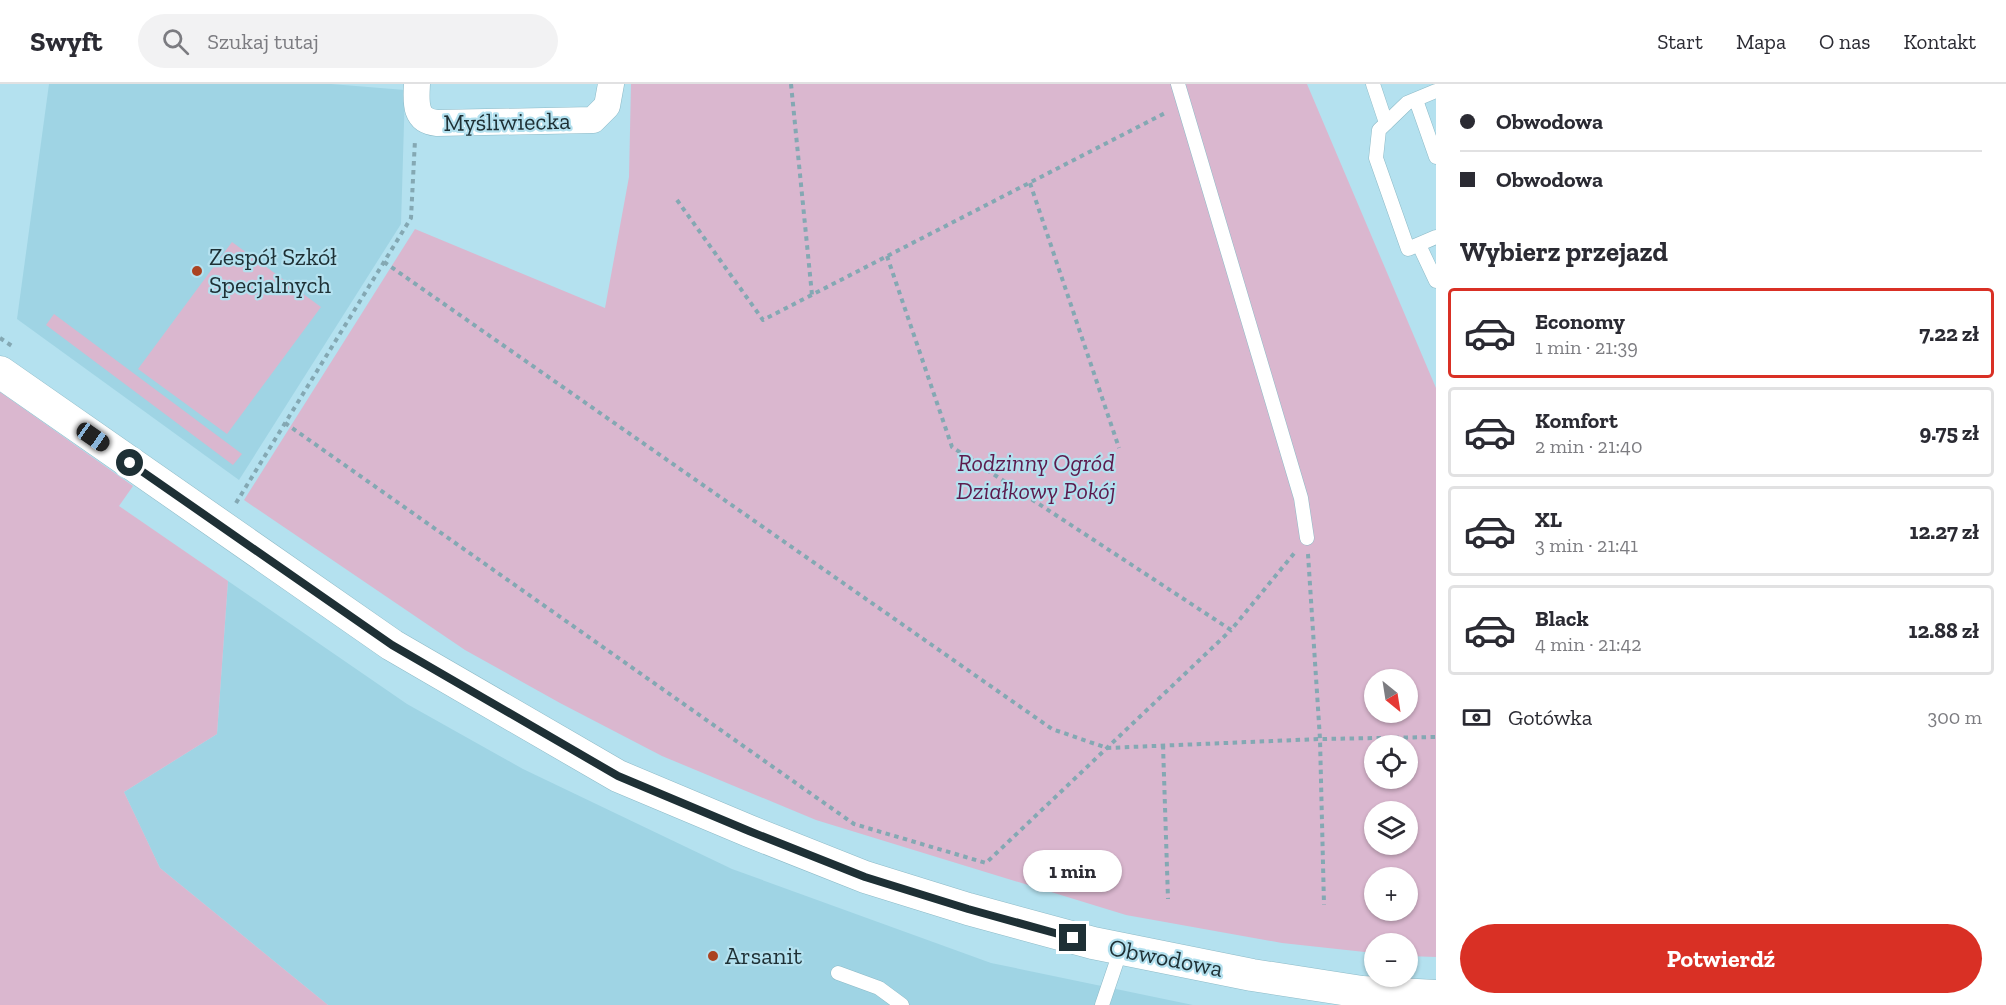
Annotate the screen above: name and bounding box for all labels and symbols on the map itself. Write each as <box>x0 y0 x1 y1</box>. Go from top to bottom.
street label: Myśliwiecka <box>443 106 571 137</box>
place label: Zespół Szkół Specjalnych <box>209 242 337 299</box>
marker: Zespół Szkół Specjalnych <box>190 264 204 278</box>
car <box>73 419 113 455</box>
park label: Rodzinny Ogród Działkowy Pokój <box>956 448 1116 505</box>
route start <box>116 449 143 476</box>
north arrow <box>1364 669 1418 723</box>
callout: 1 min <box>1024 851 1122 893</box>
route end <box>1059 924 1086 951</box>
street label: Obwodowa <box>1107 932 1226 983</box>
place label: Arsanit <box>725 941 802 970</box>
marker: Arsanit <box>706 949 720 963</box>

